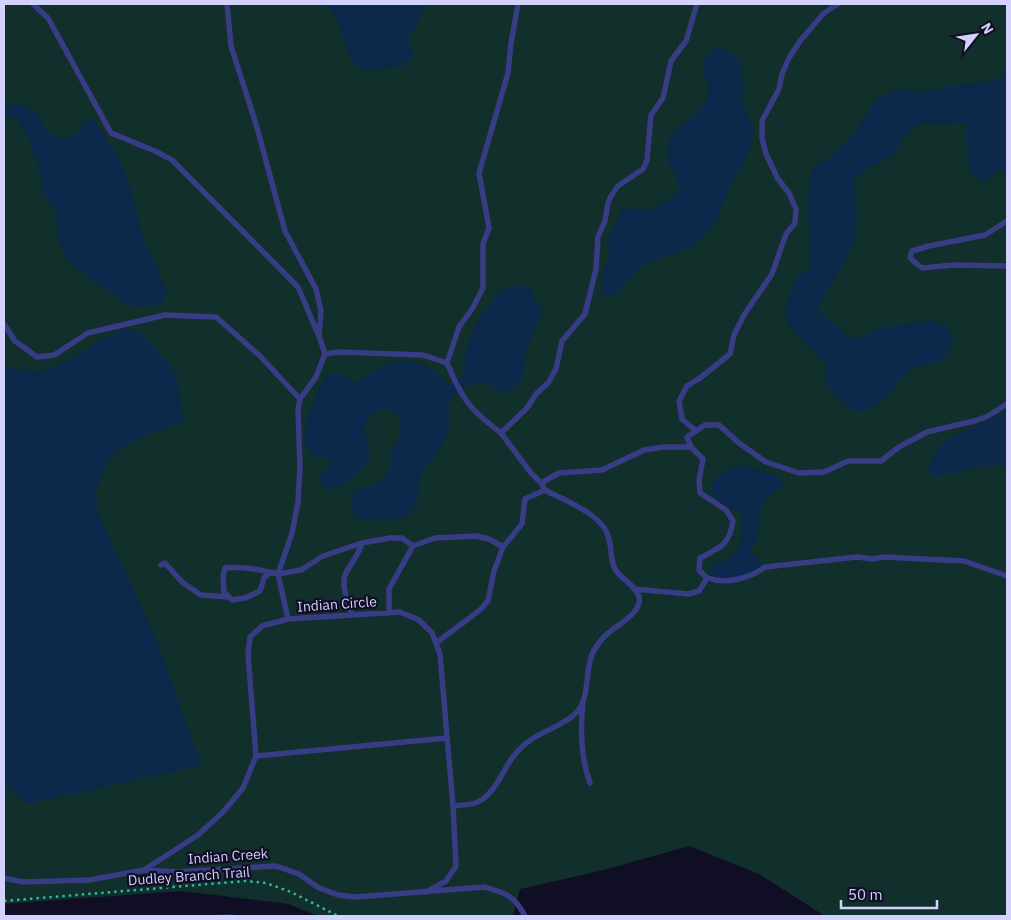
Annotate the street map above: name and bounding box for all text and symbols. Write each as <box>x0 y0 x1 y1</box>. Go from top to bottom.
north arrow <box>951 10 1001 60</box>
text: N <box>977 20 998 37</box>
street label: Indian Circle <box>297 592 378 616</box>
street label: Indian Creek <box>187 844 269 868</box>
street label: Dudley Branch Trail <box>127 863 251 889</box>
scale bar <box>841 878 937 910</box>
text: 50 m <box>848 885 883 904</box>

